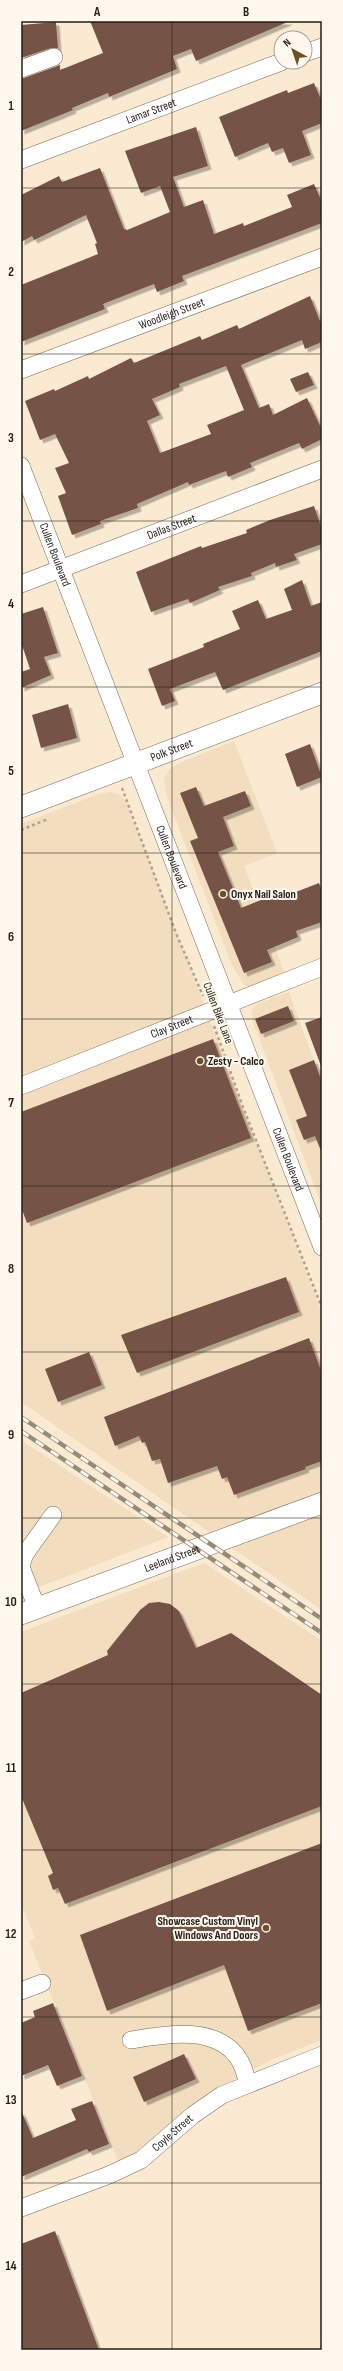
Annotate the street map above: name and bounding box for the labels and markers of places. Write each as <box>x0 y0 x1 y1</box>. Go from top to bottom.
place label: Onyx Nail Salon <box>231 887 296 902</box>
marker: Onyx Nail Salon <box>218 889 228 899</box>
place label: Zesty - Calco <box>208 1054 264 1069</box>
marker: Zesty - Calco <box>195 1056 205 1066</box>
place label: Showcase Custom Vinyl Windows And Doors <box>157 1914 258 1943</box>
marker: Showcase Custom Vinyl Windows And Doors <box>261 1923 271 1933</box>

